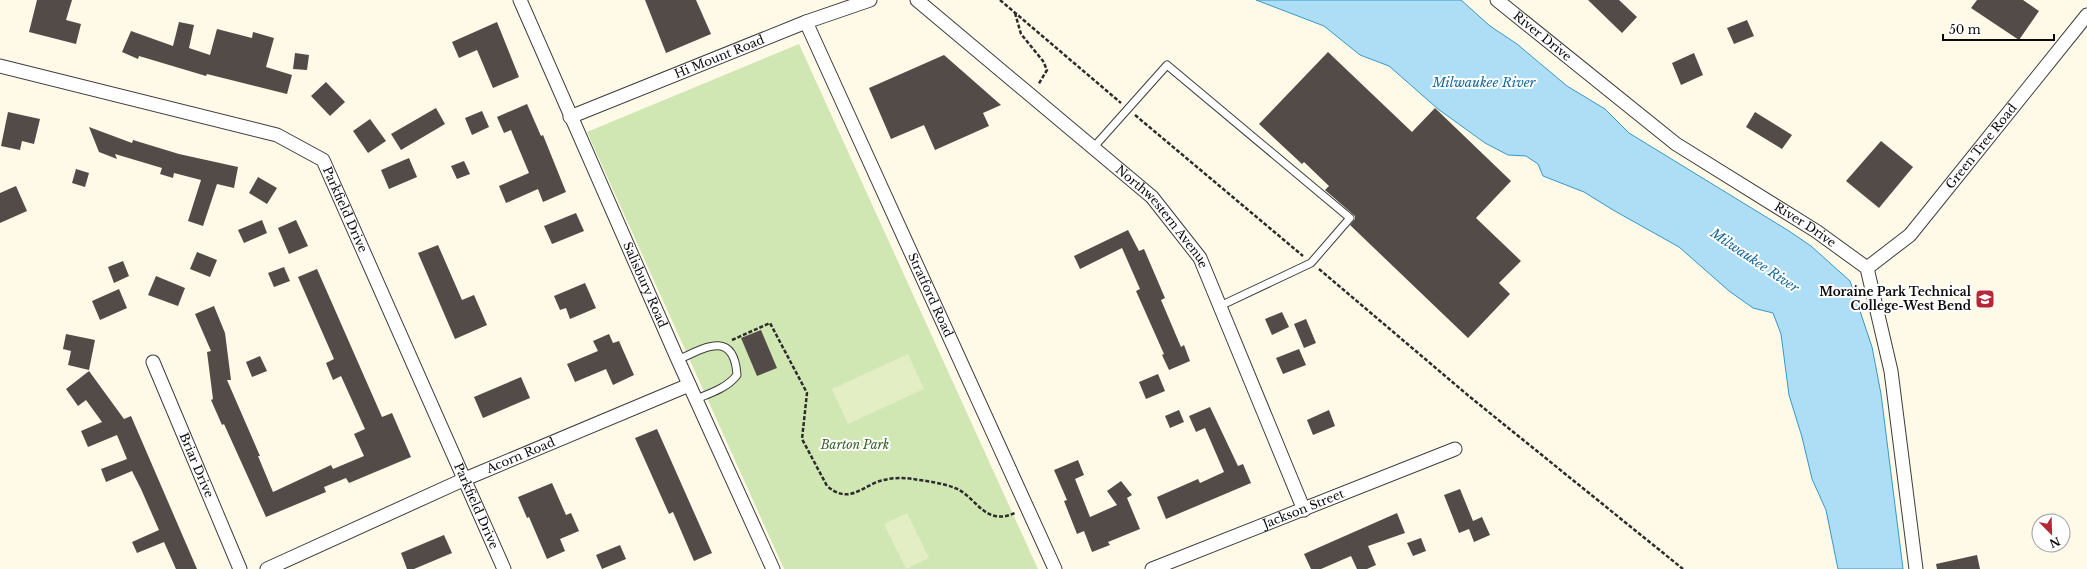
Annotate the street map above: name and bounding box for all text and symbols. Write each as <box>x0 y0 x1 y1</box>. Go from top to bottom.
street label: River Drive <box>1510 8 1575 64</box>
scale bar <box>1943 16 2054 42</box>
text: 50 m <box>1949 22 1981 37</box>
street label: Hi Mount Road <box>672 32 766 81</box>
water label: Milwaukee River <box>1431 74 1537 91</box>
street label: Green Tree Road <box>1942 101 2020 192</box>
street label: Northwestern Avenue <box>1113 162 1211 270</box>
street label: Parkfield Drive <box>320 164 371 255</box>
street label: River Drive <box>1772 199 1839 250</box>
water label: Milwaukee River <box>1706 224 1803 297</box>
street label: Salisbury Road <box>620 239 671 330</box>
street label: Stratford Road <box>905 250 956 339</box>
place label: Moraine Park Technical College-West Bend <box>1819 284 1972 313</box>
school or university icon: Moraine Park Technical College-West Bend <box>1974 288 1996 310</box>
street label: Briar Drive <box>177 430 217 500</box>
street label: Acorn Road <box>483 434 557 477</box>
park label: Barton Park <box>820 437 889 452</box>
street label: Parkfield Drive <box>451 460 502 551</box>
street label: Jackson Street <box>1259 486 1347 532</box>
north arrow <box>2031 513 2071 553</box>
text: N <box>2047 534 2062 551</box>

